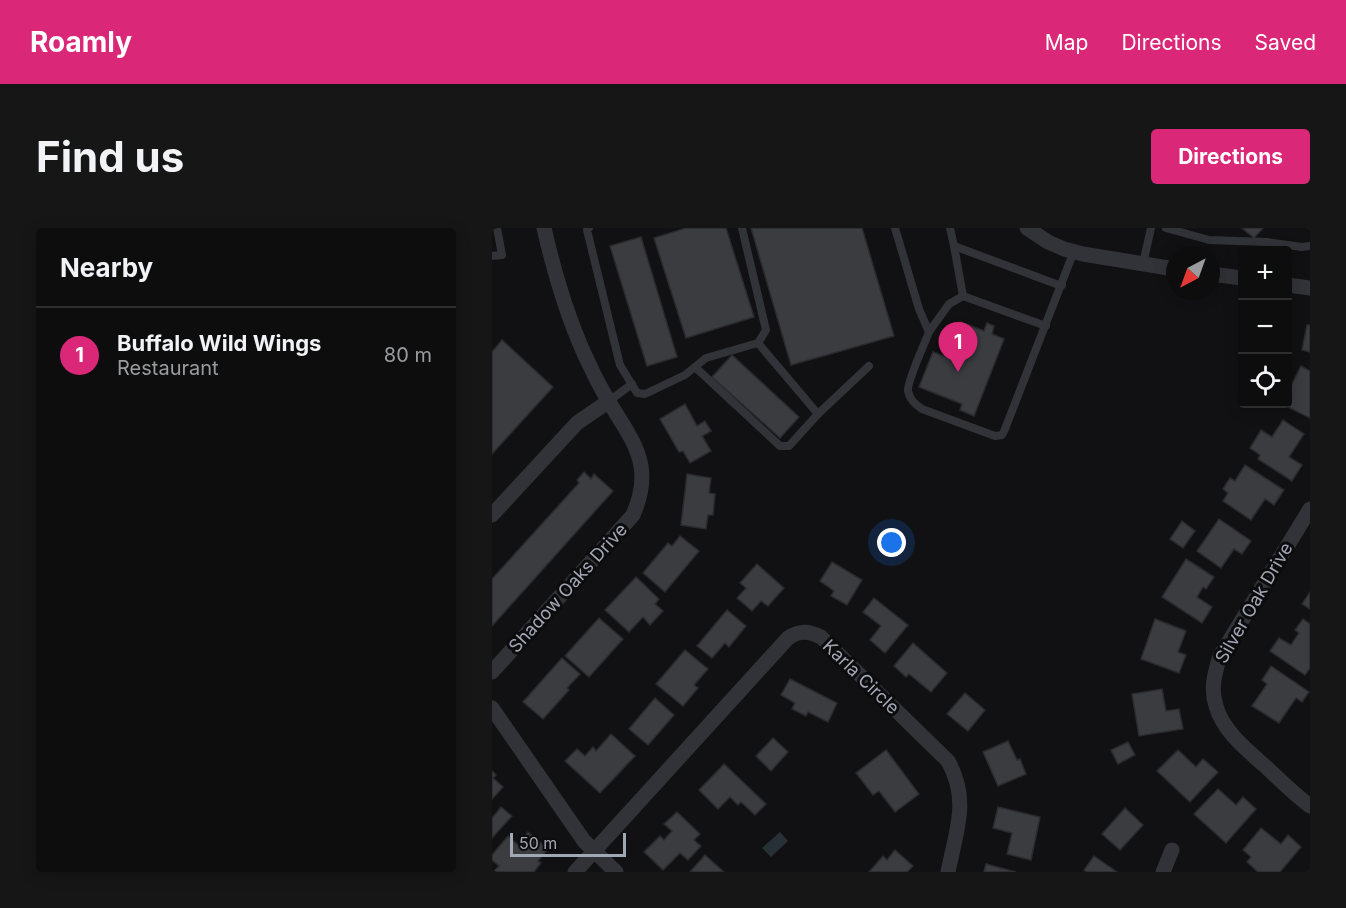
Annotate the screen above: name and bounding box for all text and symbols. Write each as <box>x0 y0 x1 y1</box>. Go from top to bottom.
text: Roamly <box>30 25 132 59</box>
text: Map <box>1045 30 1088 55</box>
text: Directions <box>1121 30 1222 55</box>
text: Saved <box>1255 30 1316 55</box>
button: Directions <box>1151 129 1310 184</box>
text: Find us <box>36 131 184 182</box>
north arrow <box>1166 246 1220 300</box>
map controls <box>1238 246 1292 408</box>
button: + <box>1238 246 1292 300</box>
text: Nearby <box>60 252 153 283</box>
button: − <box>1238 300 1292 354</box>
pin: 1 <box>938 322 978 372</box>
text: Buffalo Wild Wings <box>117 330 321 356</box>
text: 1 <box>75 343 84 367</box>
text: 80 m <box>384 343 432 367</box>
button: locate <box>1238 354 1292 408</box>
text: Restaurant <box>117 356 219 380</box>
street label: Shadow Oaks Drive <box>504 519 631 657</box>
your location <box>877 528 906 557</box>
street label: Silver Oak Drive <box>1210 539 1297 667</box>
street label: Karla Circle <box>819 635 904 718</box>
scale bar <box>510 830 626 858</box>
text: 50 m <box>519 833 557 853</box>

